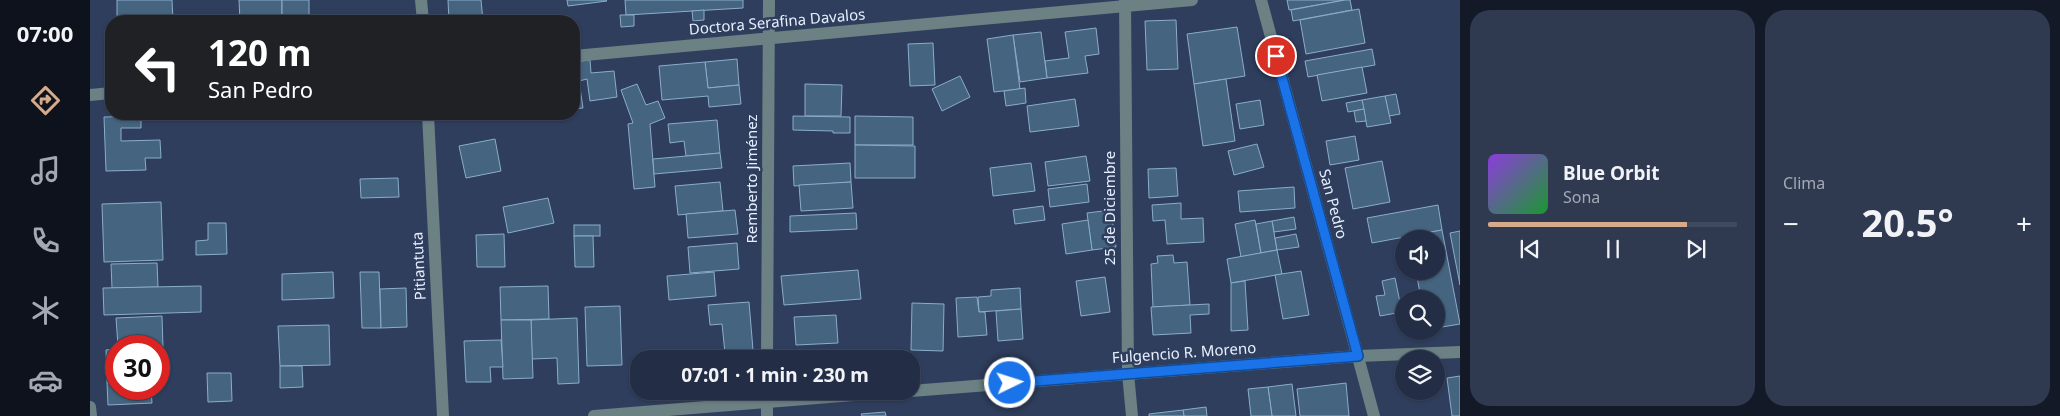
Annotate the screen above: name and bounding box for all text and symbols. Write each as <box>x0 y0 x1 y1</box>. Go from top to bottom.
street label: Doctora Serafina Davalos <box>688 3 866 39</box>
text: 07:00 <box>17 18 73 48</box>
text: 120 m <box>208 29 311 76</box>
icon: left <box>125 35 190 100</box>
pin <box>1255 35 1297 77</box>
icon: arrive <box>1262 42 1290 70</box>
text: San Pedro <box>208 74 313 104</box>
icon: directions <box>28 83 63 118</box>
street label: Remberto Jiménez <box>741 114 761 244</box>
street label: 25 de Diciembre <box>1099 151 1119 265</box>
icon: music <box>28 153 63 188</box>
text: Blue Orbit <box>1563 160 1659 186</box>
street label: San Pedro <box>1315 167 1353 241</box>
text: Clima <box>1783 172 1825 194</box>
text: Sona <box>1563 186 1600 208</box>
text: 20.5° <box>1862 196 1954 248</box>
text: − <box>1783 204 1799 242</box>
text: + <box>2016 204 2032 242</box>
icon: phone <box>28 223 63 258</box>
map controls <box>1395 230 1445 400</box>
button: sound <box>1395 230 1445 280</box>
street label: Pitiantuta <box>406 231 430 301</box>
icon: previous <box>1516 235 1544 263</box>
icon: pause <box>1599 235 1627 263</box>
icon: next <box>1682 235 1710 263</box>
button: search <box>1395 290 1445 340</box>
icon: climate <box>28 293 63 328</box>
speed limit sign: 30 <box>105 335 170 400</box>
street label: Fulgencio R. Moreno <box>1111 337 1257 367</box>
button: layers <box>1395 350 1445 400</box>
position arrow <box>983 356 1035 408</box>
text: 07:01 · 1 min · 230 m <box>681 362 869 388</box>
icon: car <box>28 363 63 398</box>

